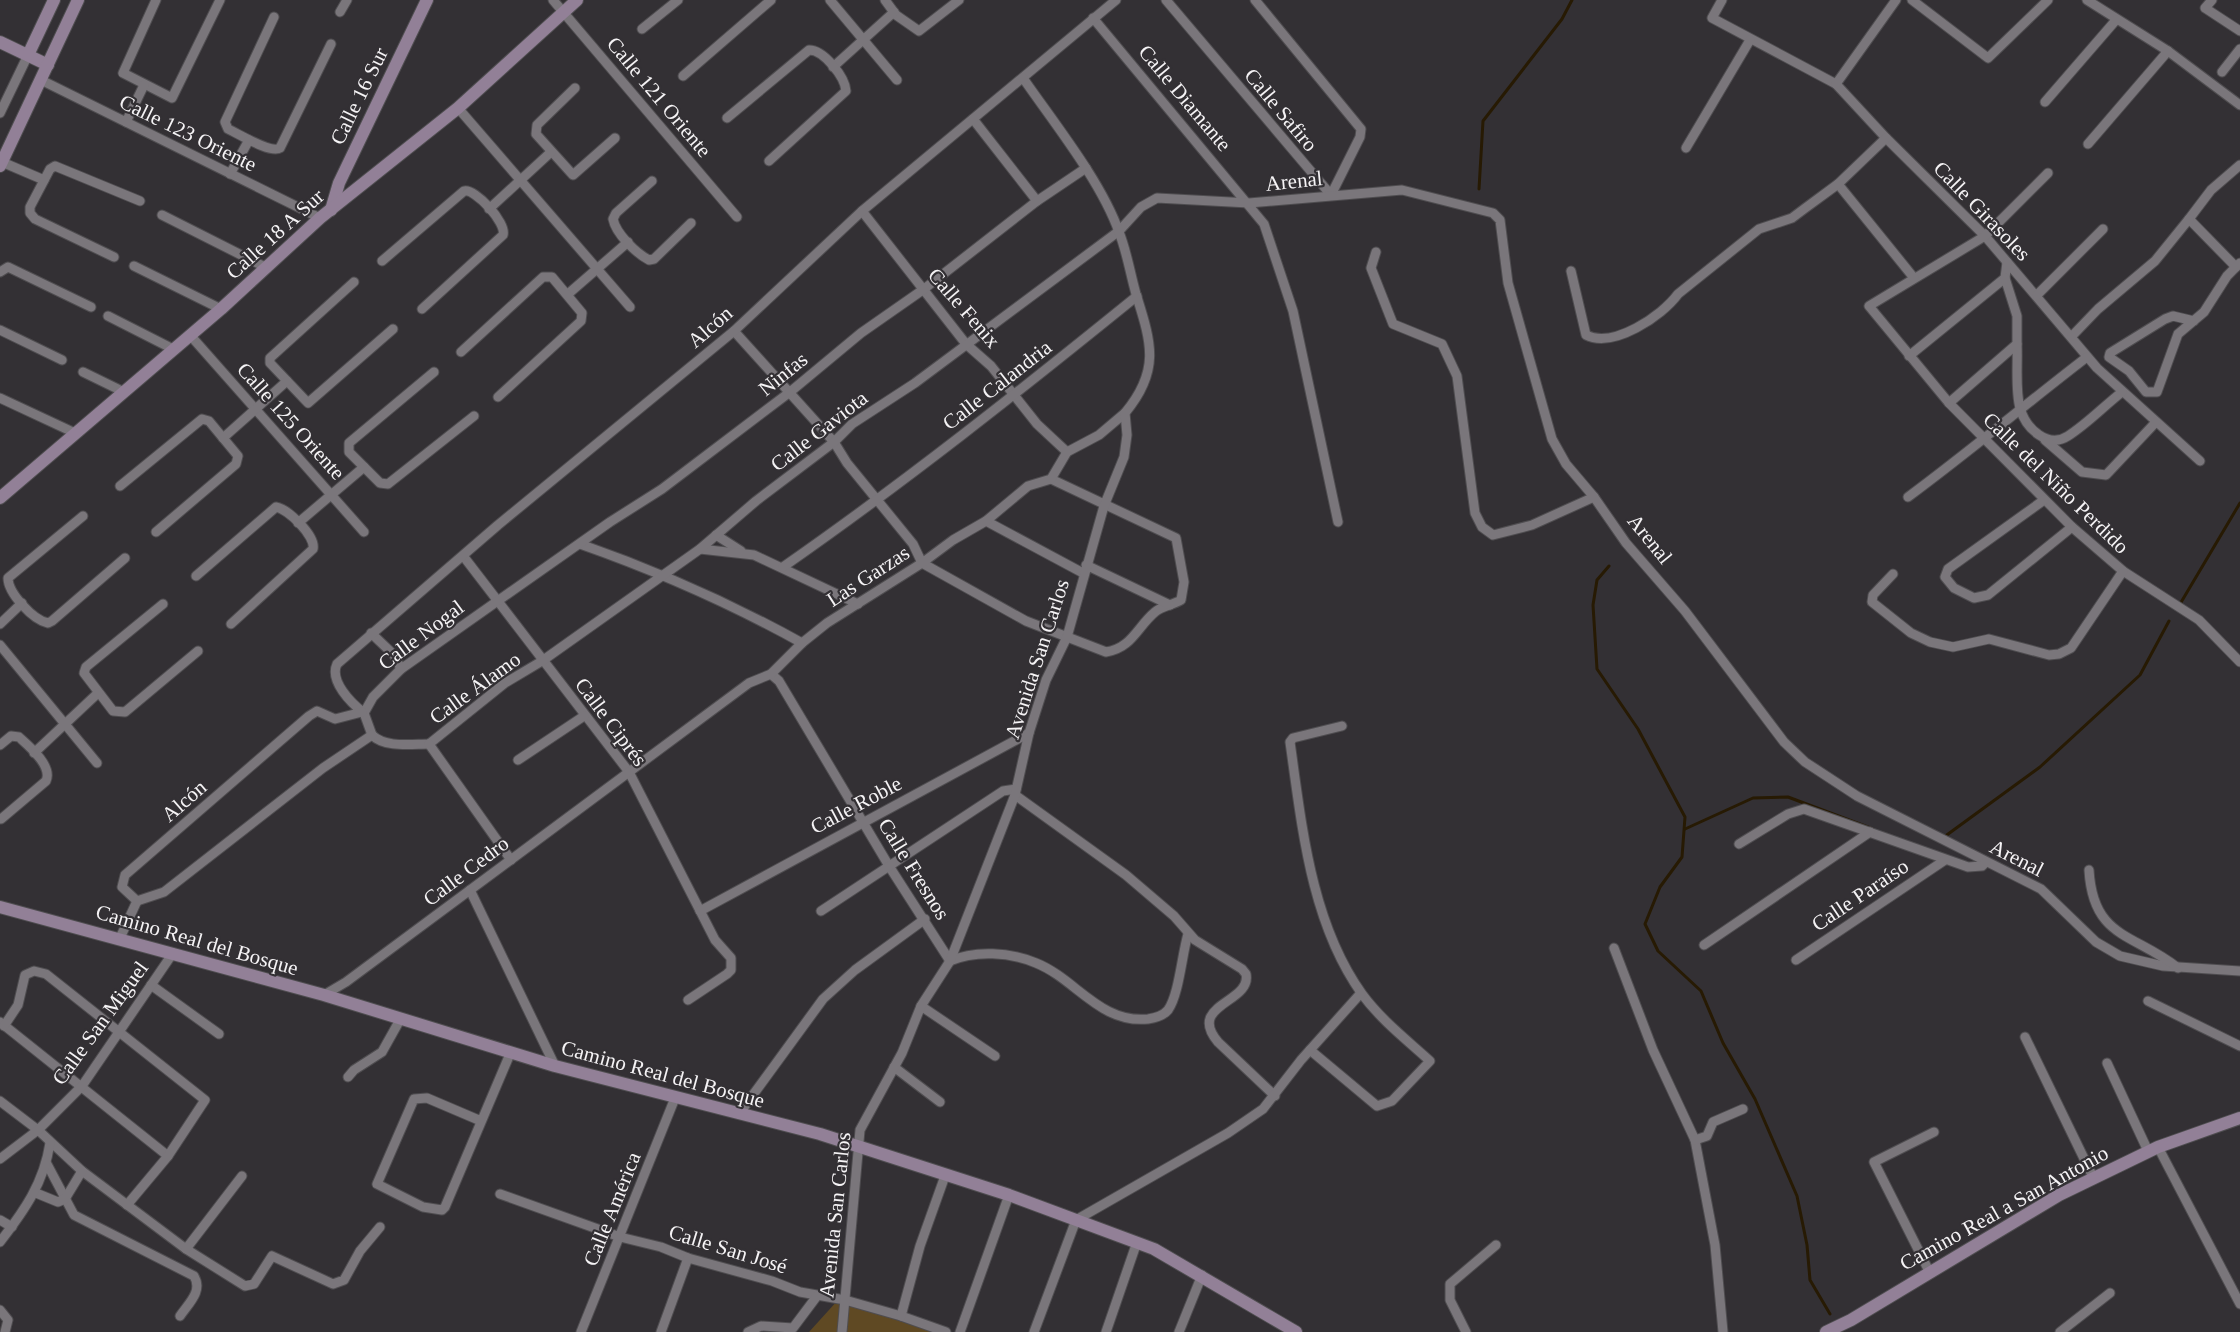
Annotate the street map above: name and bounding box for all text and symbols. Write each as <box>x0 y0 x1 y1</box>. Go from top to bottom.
street label: Calle 121 Oriente <box>602 32 716 162</box>
street label: Calle Diamante <box>1134 40 1236 156</box>
street label: Calle 16 Sur <box>325 44 393 148</box>
street label: Calle Safiro <box>1239 64 1323 156</box>
street label: Calle 123 Oriente <box>116 89 260 177</box>
street label: Calle Girasoles <box>1929 156 2035 266</box>
street label: Arenal <box>1264 166 1324 196</box>
street label: Calle 18 A Sur <box>221 184 329 284</box>
street label: Calle Fenix <box>923 263 1005 353</box>
street label: Alcón <box>683 301 738 353</box>
street label: Calle Calandria <box>938 335 1057 435</box>
street label: Ninfas <box>754 347 812 401</box>
street label: Calle 125 Oriente <box>232 357 350 485</box>
street label: Calle Gaviota <box>766 385 873 476</box>
street label: Calle del Niño Perdido <box>1978 407 2134 559</box>
street label: Arenal <box>1623 509 1677 569</box>
street label: Las Garzas <box>822 540 914 612</box>
street label: Avenida San Carlos <box>1000 576 1074 742</box>
street label: Calle Nogal <box>373 595 469 675</box>
street label: Calle Álamo <box>425 647 525 729</box>
street label: Calle Ciprés <box>570 673 652 771</box>
street label: Calle Roble <box>806 771 906 839</box>
street label: Alcón <box>157 775 212 827</box>
street label: Calle Fresnos <box>873 814 955 924</box>
street label: Calle Cedro <box>418 831 514 911</box>
street label: Arenal <box>1986 834 2048 882</box>
street label: Calle Paraíso <box>1807 854 1913 936</box>
street label: Camino Real del Bosque <box>93 900 301 980</box>
street label: Calle San Miguel <box>47 956 153 1090</box>
street label: Camino Real del Bosque <box>559 1035 767 1113</box>
street label: Avenida San Carlos <box>814 1131 856 1299</box>
street label: Camino Real a San Antonio <box>1896 1141 2112 1275</box>
street label: Calle América <box>578 1148 646 1269</box>
street label: Calle San José <box>666 1220 790 1278</box>

